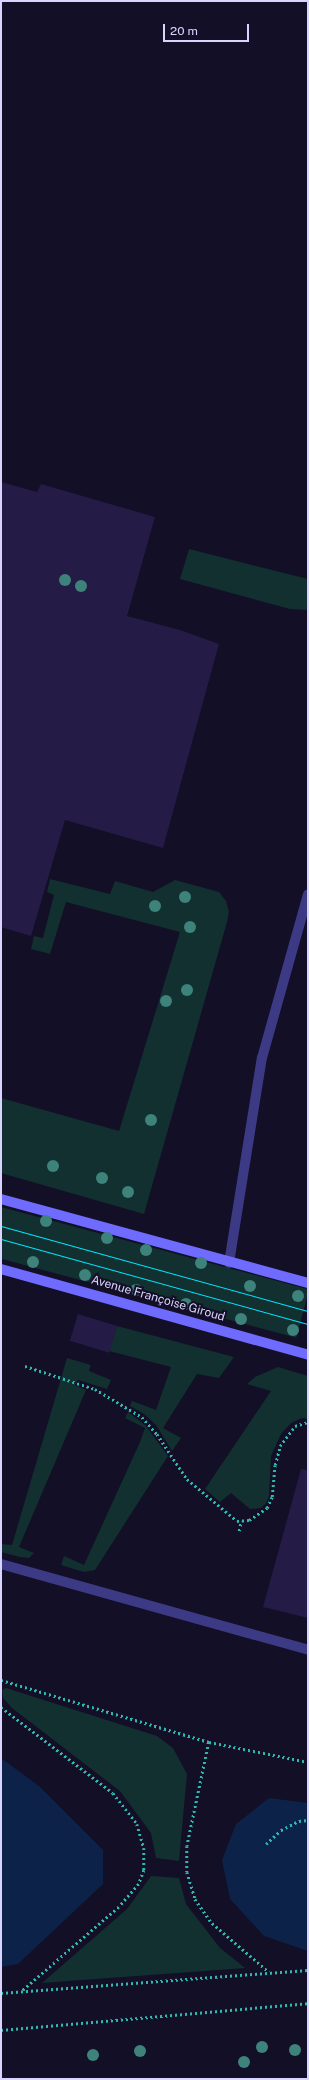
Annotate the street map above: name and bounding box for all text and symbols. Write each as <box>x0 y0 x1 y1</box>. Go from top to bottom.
scale bar <box>165 16 251 42</box>
text: 20 m <box>170 24 198 38</box>
street label: Avenue Françoise Giroud <box>89 1273 227 1325</box>

